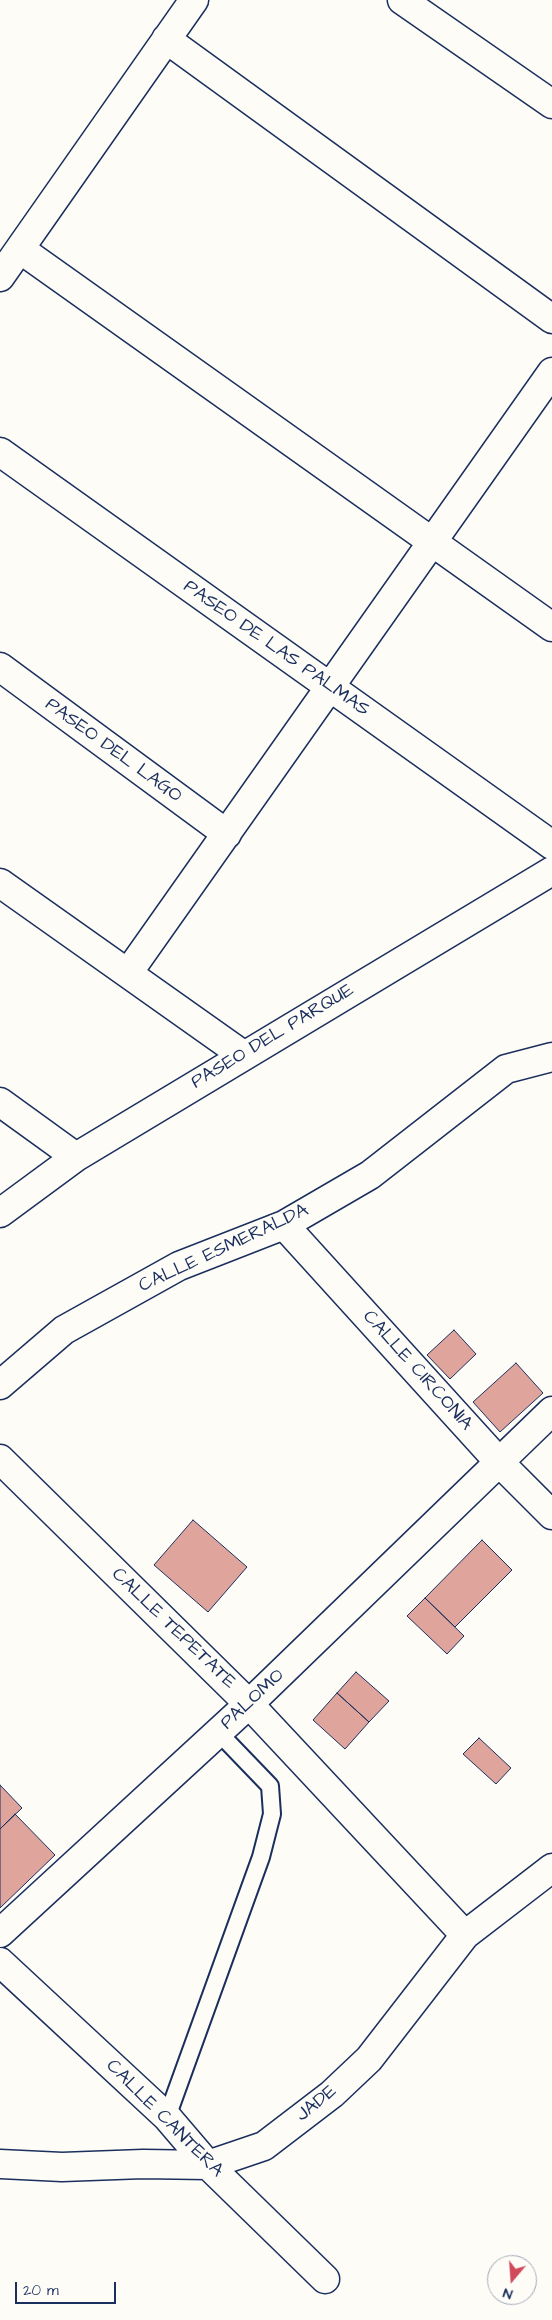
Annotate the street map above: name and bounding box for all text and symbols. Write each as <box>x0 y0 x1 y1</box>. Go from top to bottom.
street label: PASEO DE LAS PALMAS <box>179 576 373 722</box>
street label: PASEO DEL LAGO <box>40 694 186 808</box>
street label: PASEO DEL PARQUE <box>188 979 358 1095</box>
street label: CALLE ESMERALDA <box>136 1200 312 1298</box>
street label: CALLE CIRCONIA <box>357 1306 477 1436</box>
street label: CALLE TEPETATE <box>106 1564 240 1694</box>
street label: PALOMO <box>216 1665 290 1735</box>
street label: CALLE CANTERA <box>100 2055 228 2183</box>
street label: JADE <box>292 2081 342 2127</box>
north arrow <box>487 2255 537 2305</box>
scale bar <box>18 2272 119 2304</box>
text: 20 m <box>23 2280 59 2301</box>
text: N <box>500 2282 515 2304</box>

